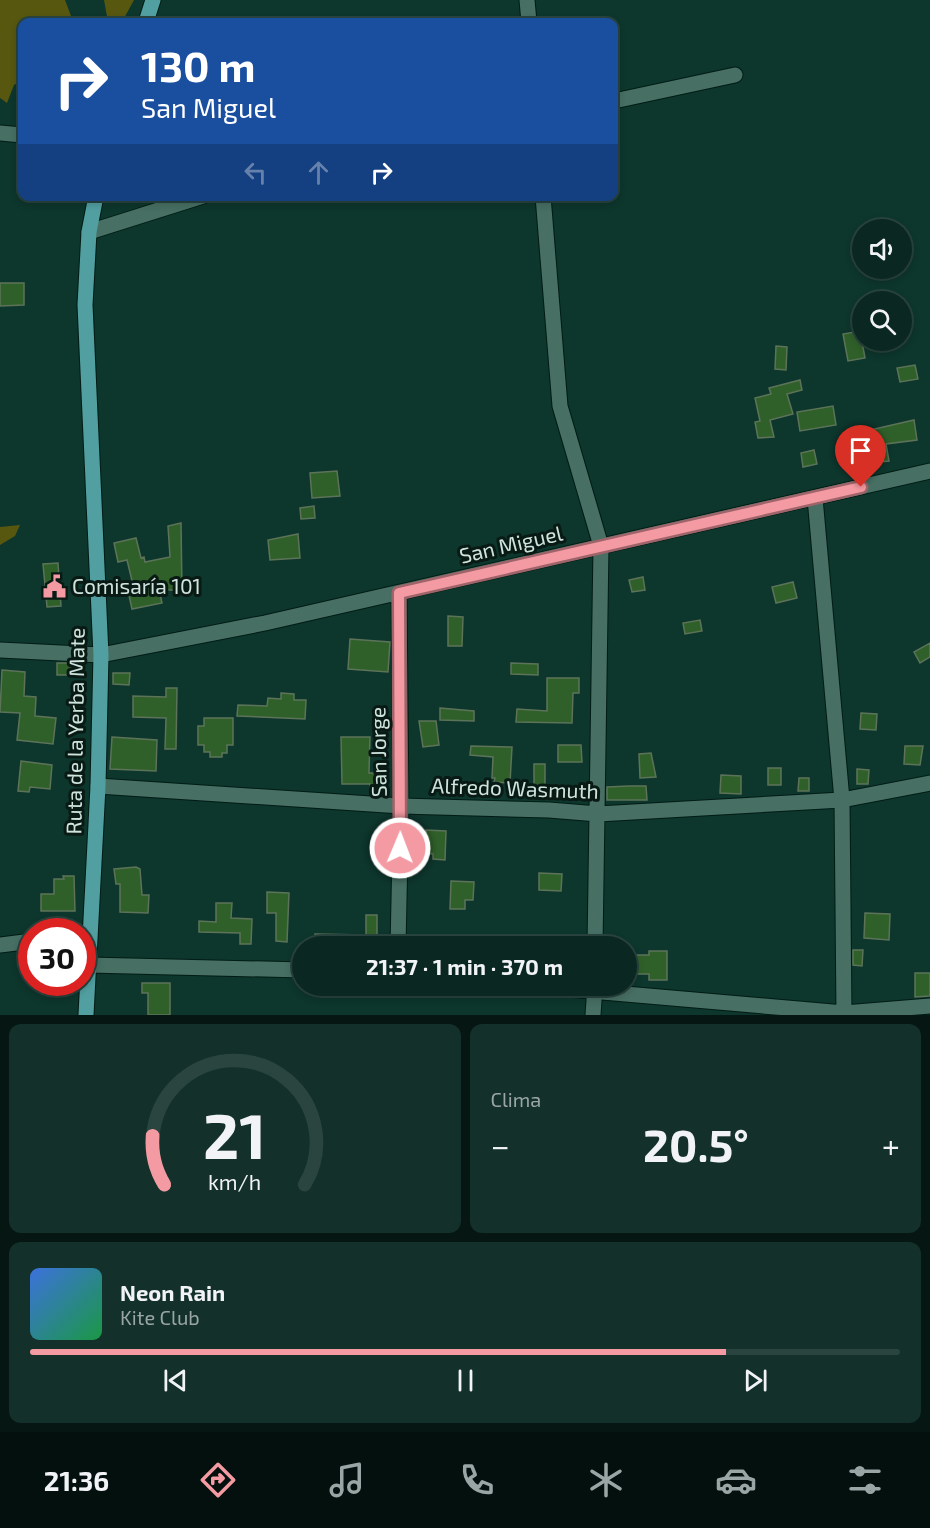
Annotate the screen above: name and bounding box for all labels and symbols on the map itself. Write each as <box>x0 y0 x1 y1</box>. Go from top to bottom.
pin <box>835 425 886 487</box>
street label: San Miguel <box>457 519 565 568</box>
place label: Comisaría 101 <box>72 573 201 598</box>
public building icon: Comisaría 101 <box>41 574 67 600</box>
street label: Ruta de la Yerba Mate <box>60 627 89 835</box>
street label: San Jorge <box>364 707 391 797</box>
street label: Alfredo Wasmuth <box>431 772 599 803</box>
position arrow <box>368 816 432 880</box>
speed limit sign: 30 <box>18 918 96 996</box>

